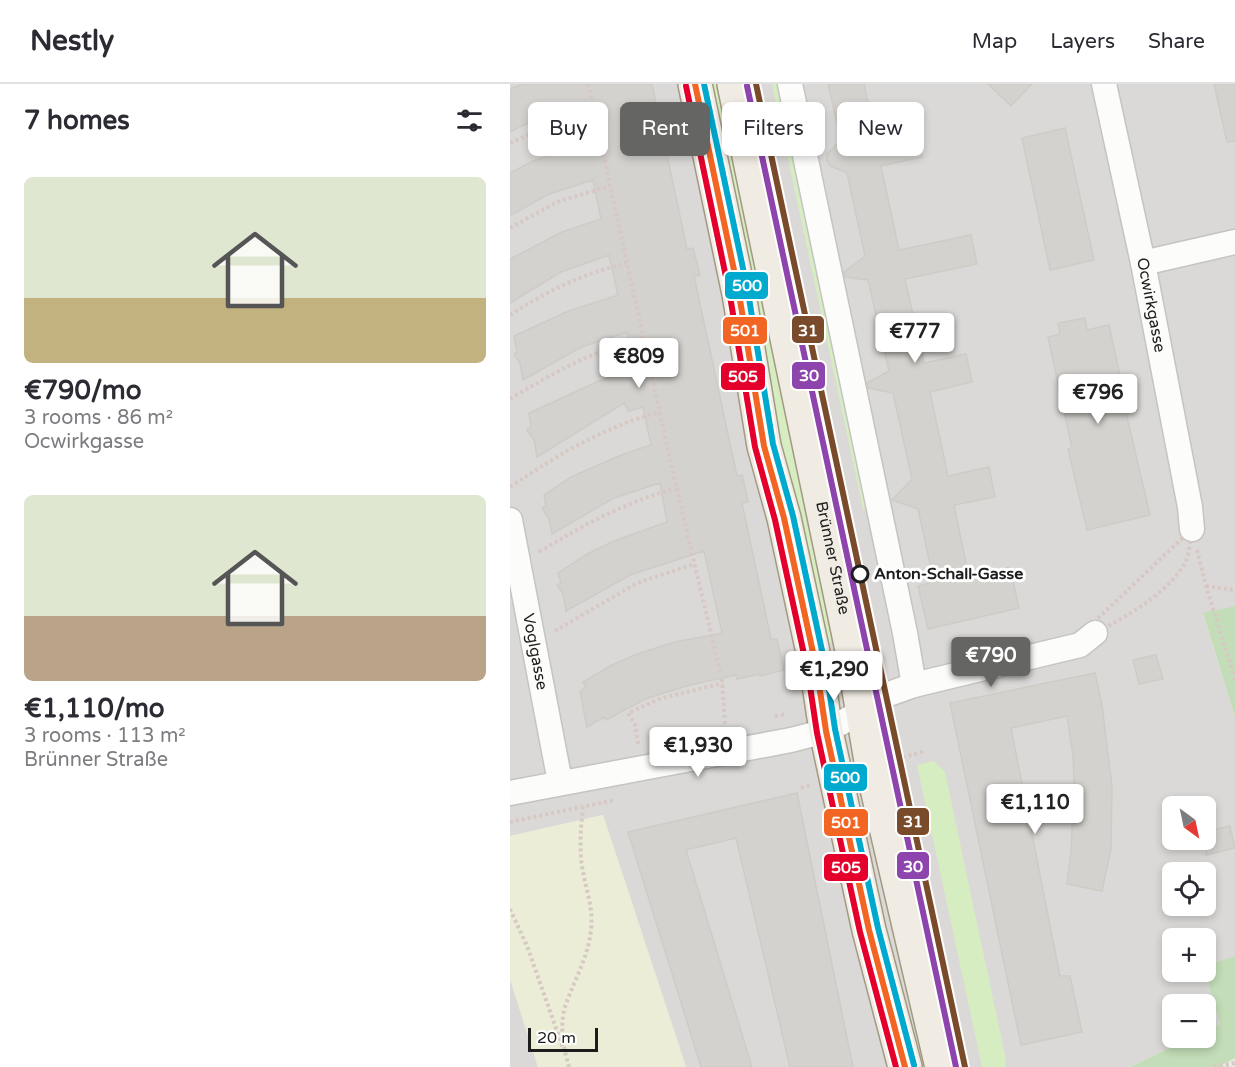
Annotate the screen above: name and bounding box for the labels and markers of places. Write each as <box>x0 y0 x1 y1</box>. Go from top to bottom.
pin: €777 <box>879 313 951 364</box>
pin: €809 <box>603 338 675 389</box>
pin: €796 <box>1062 374 1134 425</box>
place label: Anton-Schall-Gasse <box>874 564 1023 584</box>
marker: Anton-Schall-Gasse <box>851 565 869 583</box>
pin: €790 <box>955 637 1027 688</box>
pin: €1,290 <box>785 651 883 702</box>
pin: €1,930 <box>649 727 747 778</box>
pin: €1,110 <box>986 784 1084 835</box>

